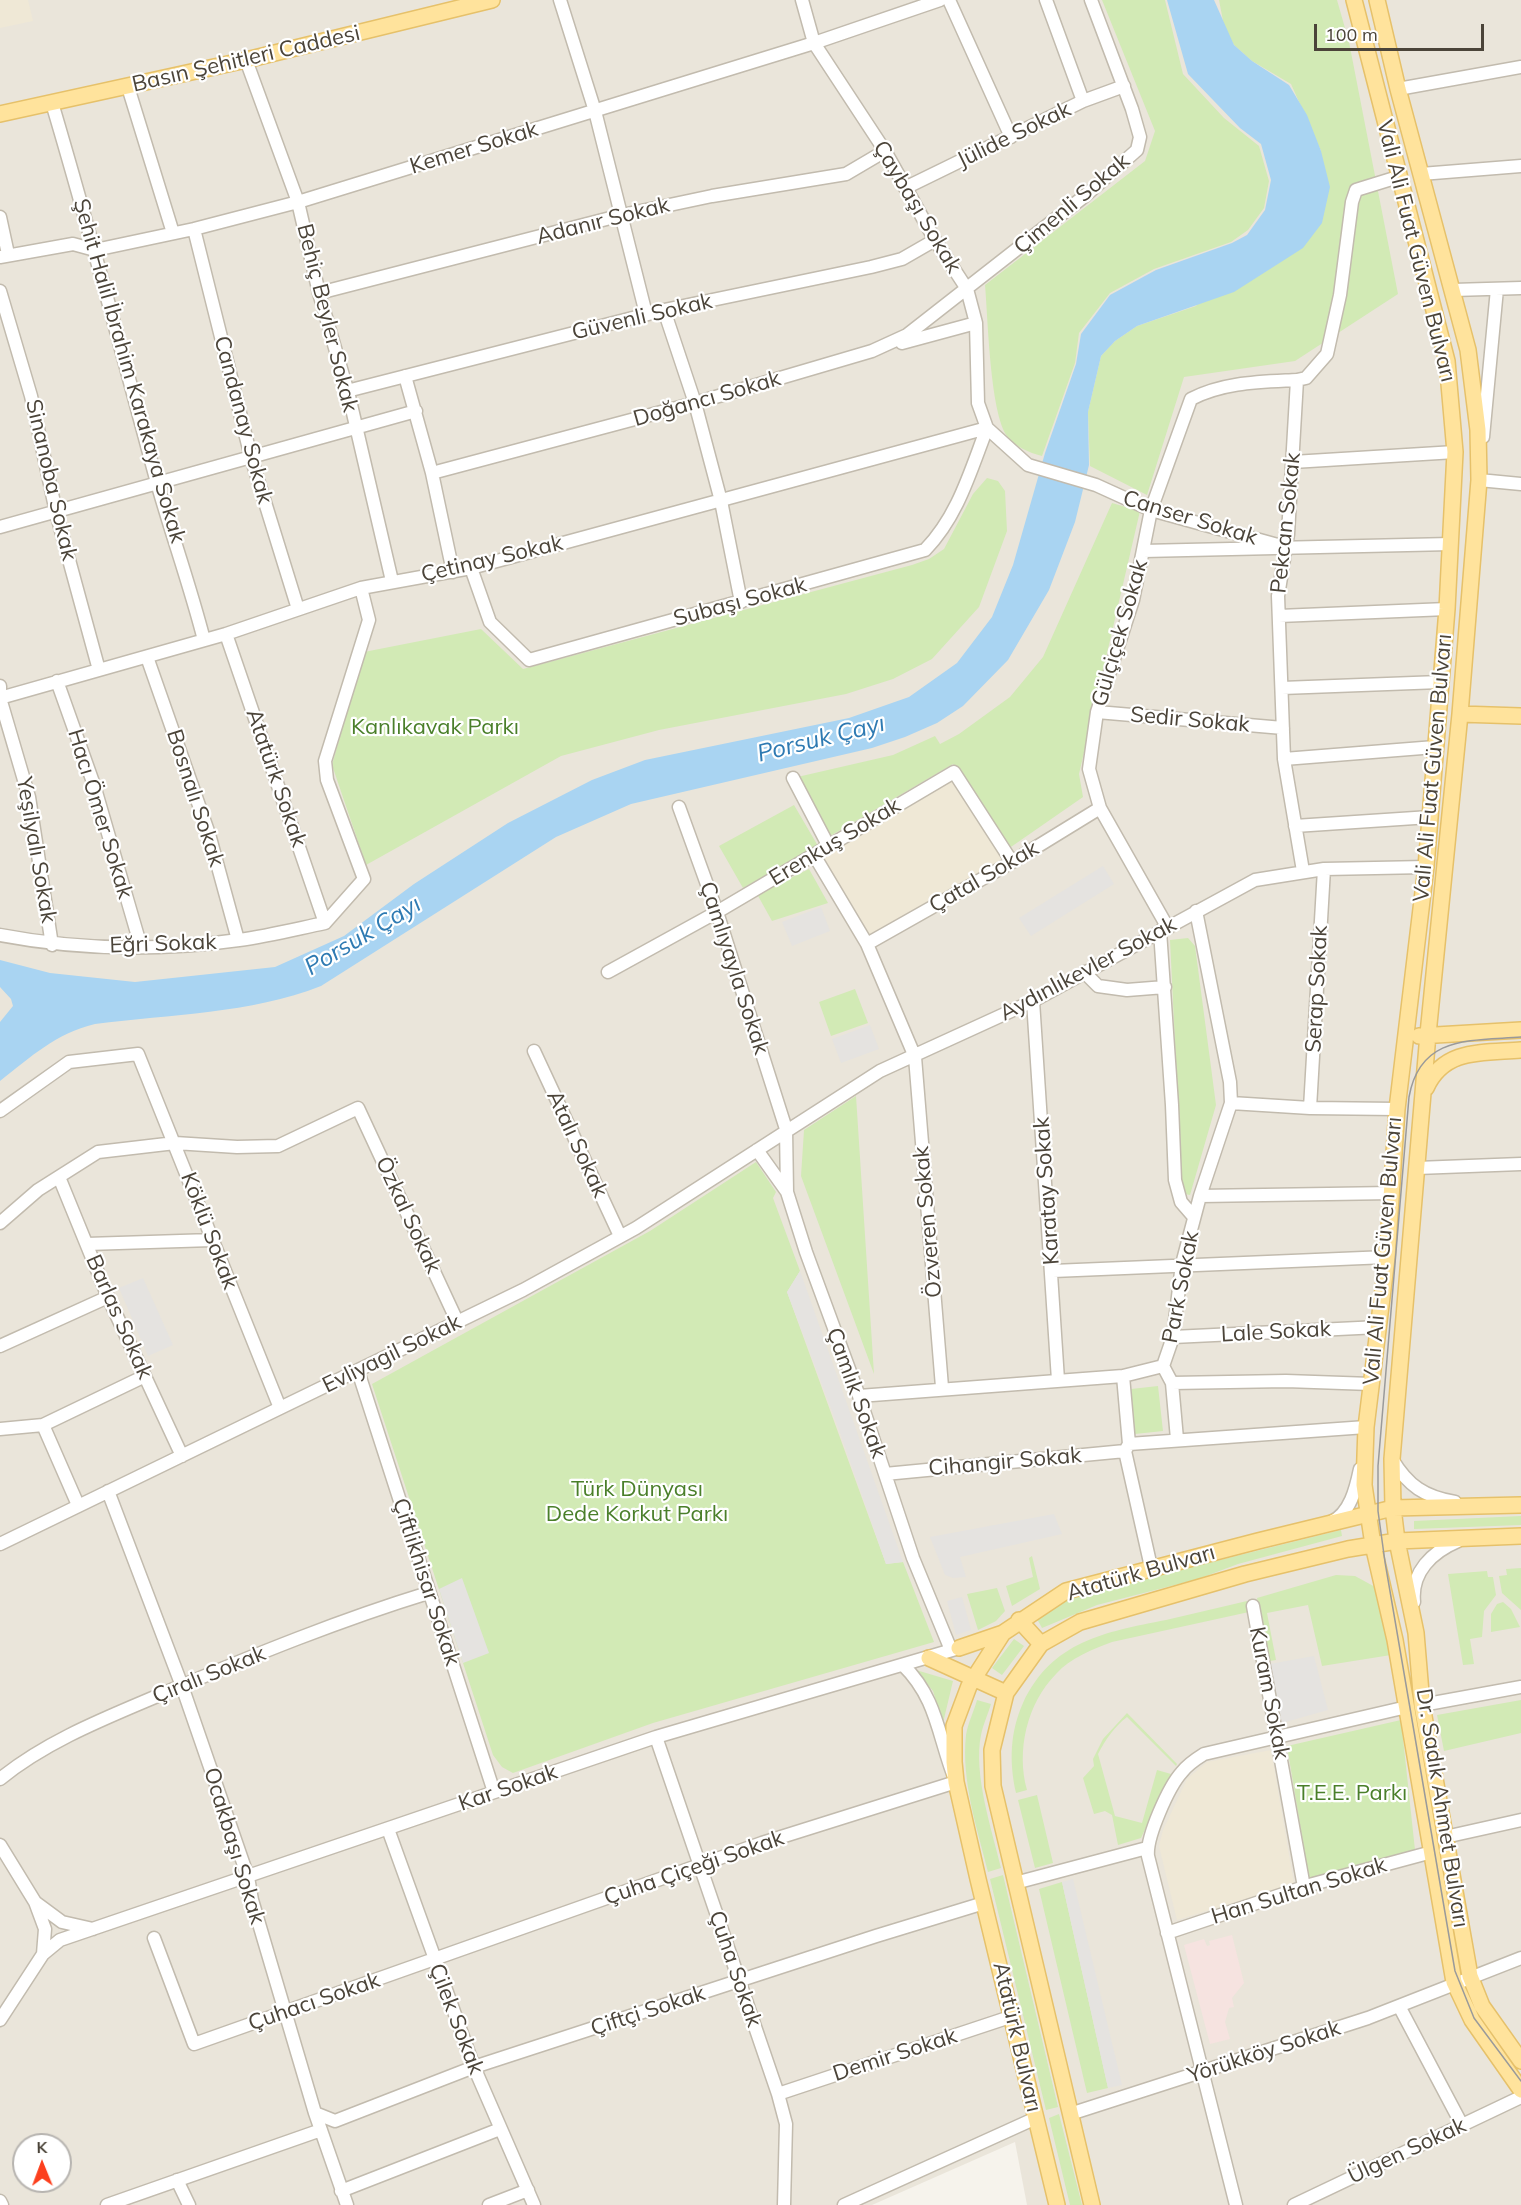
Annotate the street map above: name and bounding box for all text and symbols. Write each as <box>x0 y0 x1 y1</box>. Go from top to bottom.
scale bar <box>1317 12 1486 50</box>
street label: Basın Şehitleri Caddesi <box>130 20 362 98</box>
text: 100 m <box>1325 23 1378 46</box>
street label: Jülide Sokak <box>953 96 1075 174</box>
street label: Kemer Sokak <box>407 116 541 180</box>
street label: Vali Ali Fuat Güven Bulvarı <box>1371 117 1461 385</box>
street label: Çaybaşı Sokak <box>867 136 967 278</box>
street label: Çimenli Sokak <box>1009 148 1135 260</box>
street label: Adanır Sokak <box>534 192 672 250</box>
street label: Şehit Halil İbrahim Karakaya Sokak <box>67 196 191 546</box>
street label: Behiç Beyler Sokak <box>291 221 363 415</box>
street label: Güvenli Sokak <box>569 288 715 346</box>
street label: Candanay Sokak <box>208 333 278 507</box>
street label: Doğancı Sokak <box>630 365 784 433</box>
street label: Sinanoba Sokak <box>20 397 82 563</box>
street label: Pekcan Sokak <box>1265 451 1307 595</box>
street label: Canser Sokak <box>1119 485 1261 551</box>
street label: Çetinay Sokak <box>419 530 565 588</box>
street label: Gülçiçek Sokak <box>1086 556 1154 710</box>
street label: Subaşı Sokak <box>671 572 809 632</box>
street label: Vali Ali Fuat Güven Bulvarı <box>1408 633 1458 903</box>
street label: Sedir Sokak <box>1129 702 1251 738</box>
street label: Atatürk Sokak <box>240 705 312 851</box>
water label: Porsuk Çayı <box>754 709 888 769</box>
park label: Kanlıkavak Parkı <box>351 714 519 740</box>
street label: Hacı Ömer Sokak <box>62 726 138 902</box>
street label: Bosnalı Sokak <box>160 726 230 870</box>
street label: Yeşilyalı Sokak <box>10 775 62 925</box>
street label: Erenkuş Sokak <box>765 792 905 892</box>
street label: Çatal Sokak <box>925 835 1043 919</box>
street label: Çamlıyayla Sokak <box>694 878 774 1058</box>
water label: Porsuk Çayı <box>300 890 426 982</box>
street label: Aydınlıkevler Sokak <box>995 911 1181 1027</box>
street label: Serap Sokak <box>1300 925 1334 1053</box>
street label: Eğri Sokak <box>109 929 217 959</box>
street label: Atalı Sokak <box>541 1086 613 1202</box>
street label: Karatay Sokak <box>1029 1116 1065 1266</box>
street label: Vali Ali Fuat Güven Bulvarı <box>1358 1116 1408 1386</box>
street label: Özveren Sokak <box>908 1145 948 1299</box>
street label: Özkal Sokak <box>369 1152 447 1278</box>
street label: Köklü Sokak <box>175 1169 243 1293</box>
street label: Park Sokak <box>1157 1228 1205 1346</box>
street label: Barlas Sokak <box>80 1251 158 1383</box>
street label: Evliyagil Sokak <box>318 1309 466 1399</box>
street label: Lale Sokak <box>1220 1316 1332 1348</box>
street label: Çamlık Sokak <box>820 1324 892 1462</box>
street label: Cihangir Sokak <box>927 1442 1083 1482</box>
park label: Türk Dünyası Dede Korkut Parkı <box>546 1476 728 1528</box>
street label: Çiftlikhisar Sokak <box>386 1495 466 1669</box>
street label: Atatürk Bulvarı <box>1064 1539 1218 1607</box>
street label: Kuram Sokak <box>1243 1624 1295 1762</box>
street label: Çıralı Sokak <box>149 1640 269 1710</box>
street label: Dr. Sadık Ahmet Bulvarı <box>1410 1687 1474 1929</box>
street label: Kar Sokak <box>455 1759 561 1817</box>
street label: Ocakbaşı Sokak <box>198 1764 270 1928</box>
park label: T.E.E. Parkı <box>1297 1780 1407 1806</box>
street label: Çuha Çiçeği Sokak <box>601 1825 787 1911</box>
street label: Han Sultan Sokak <box>1208 1852 1390 1930</box>
street label: Çuha Sokak <box>703 1907 767 2031</box>
street label: Atatürk Bulvarı <box>987 1959 1047 2115</box>
street label: Çilek Sokak <box>423 1960 489 2078</box>
street label: Çuhacı Sokak <box>245 1967 383 2037</box>
street label: Çiftçi Sokak <box>587 1980 709 2042</box>
street label: Yörükköy Sokak <box>1184 2015 1344 2089</box>
street label: Demir Sokak <box>830 2023 960 2087</box>
street label: Ülgen Sokak <box>1344 2112 1470 2190</box>
north arrow <box>12 2133 72 2193</box>
text: K <box>36 2137 47 2157</box>

